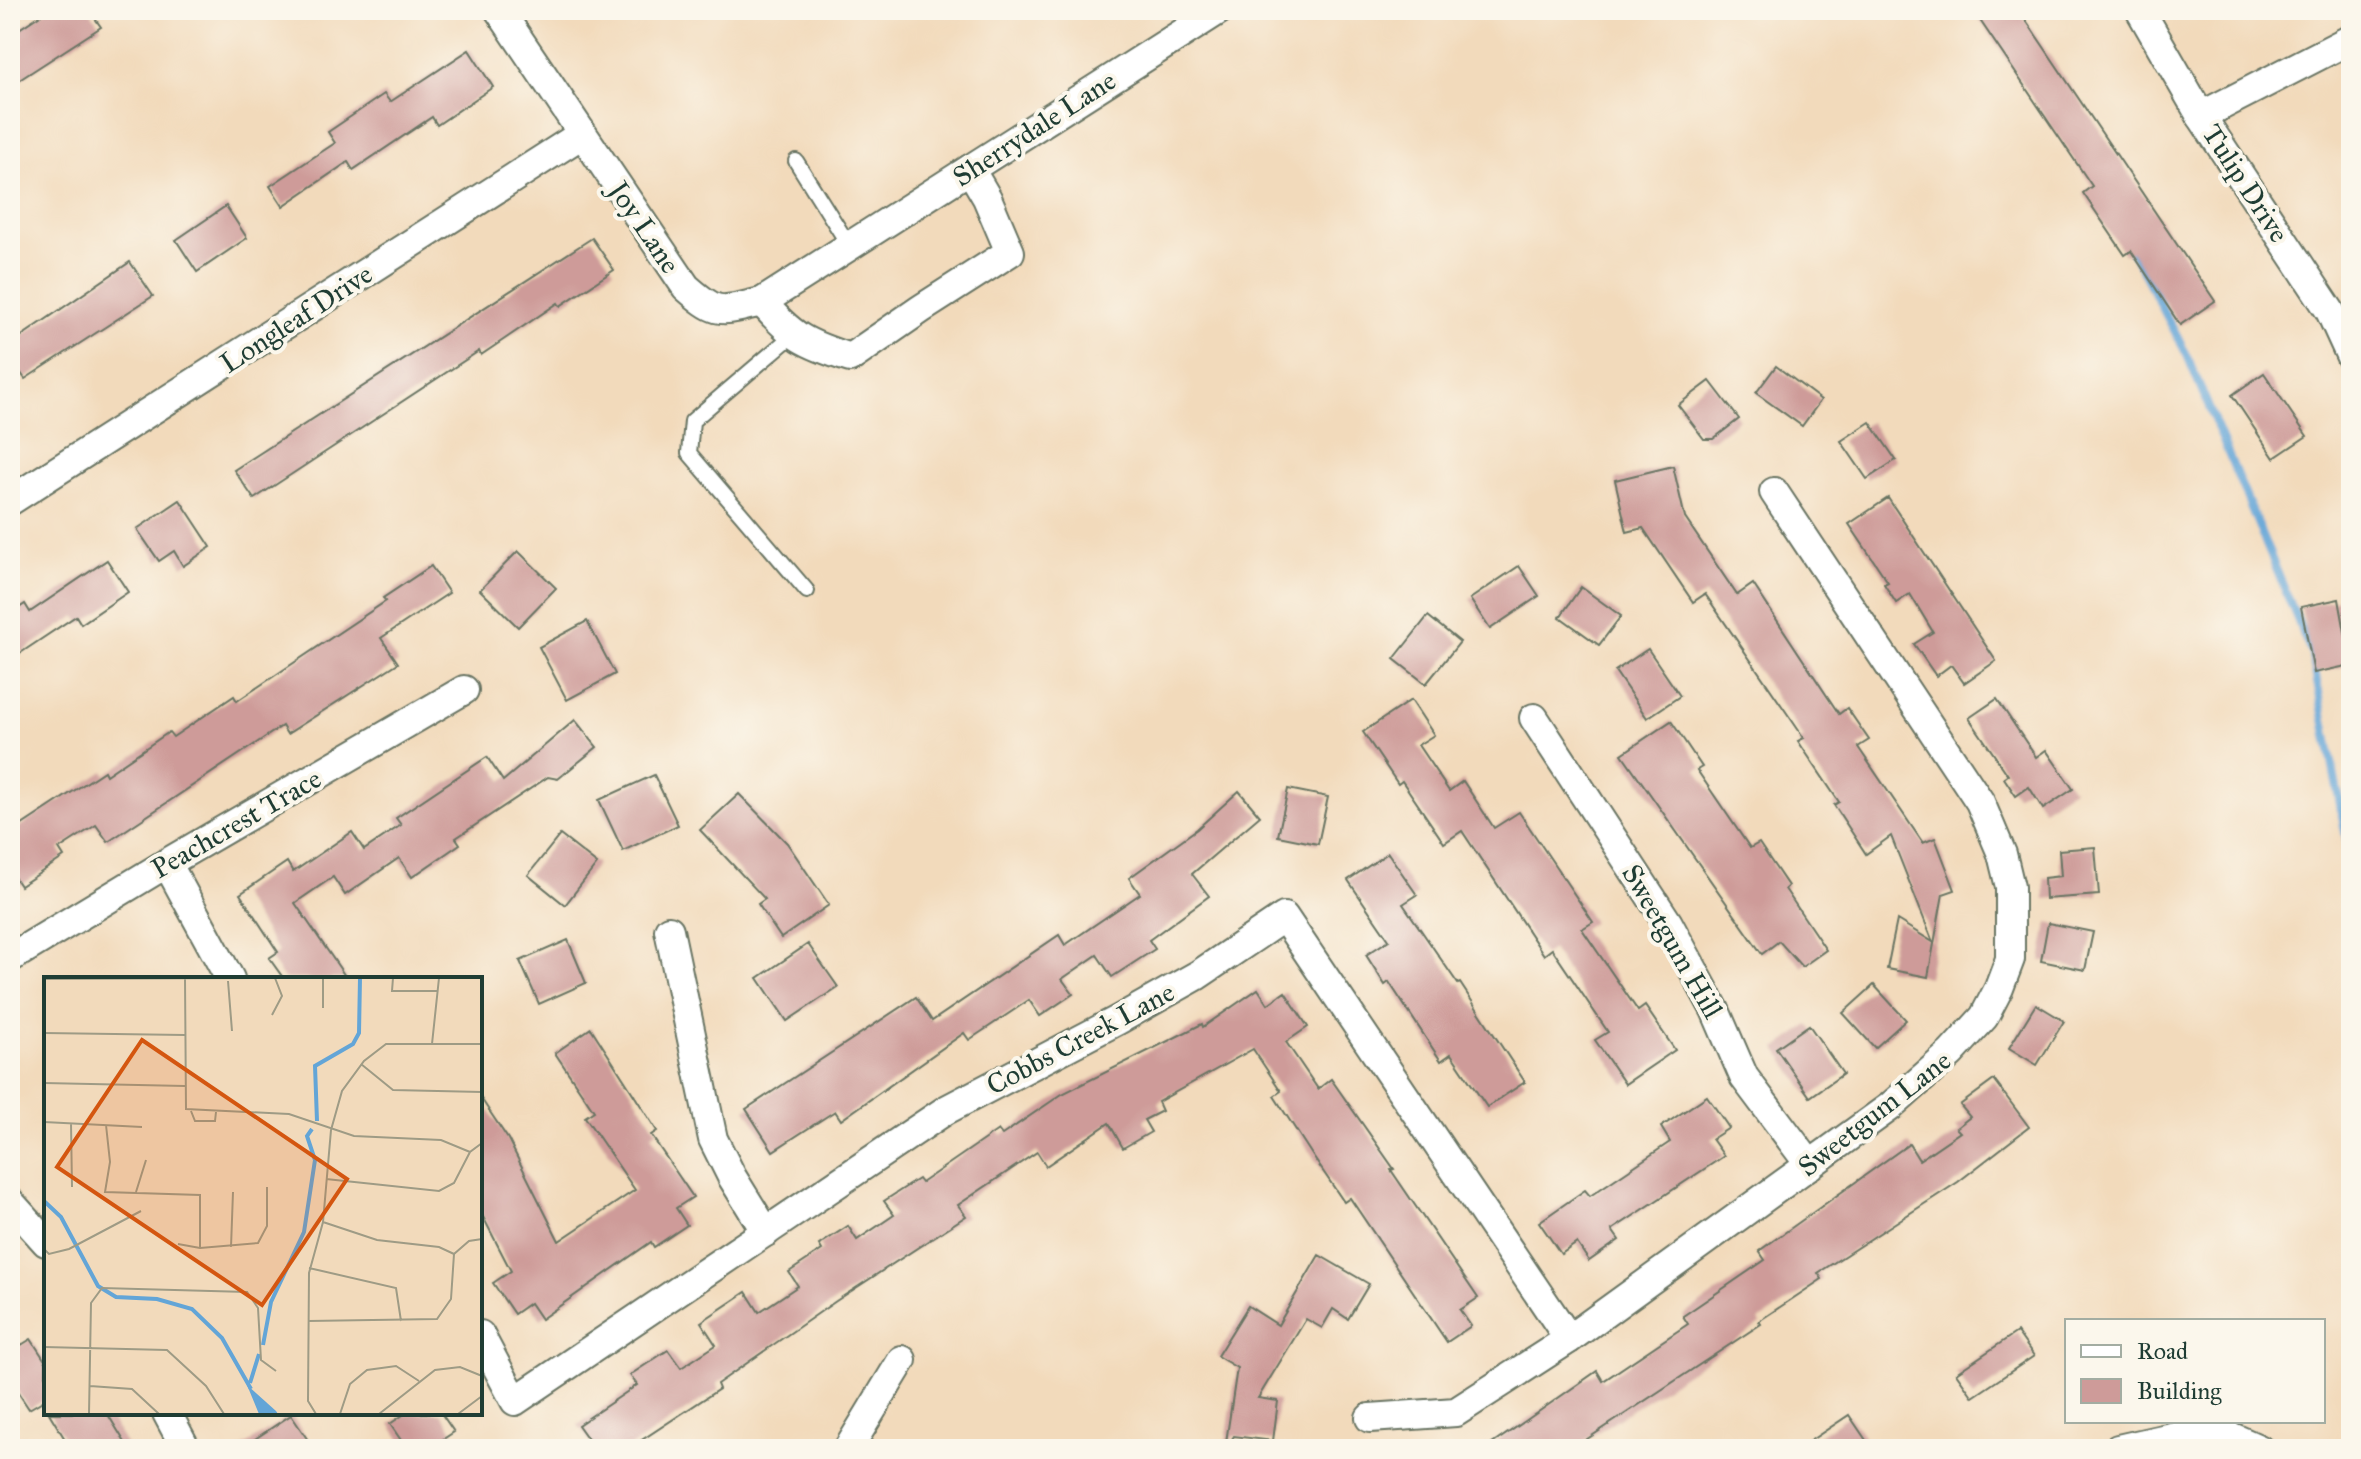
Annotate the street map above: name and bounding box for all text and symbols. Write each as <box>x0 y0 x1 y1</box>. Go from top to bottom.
street label: Sherrydale Lane <box>946 63 1122 194</box>
street label: Tulip Drive <box>2194 118 2297 249</box>
street label: Joy Lane <box>600 172 688 280</box>
street label: Longleaf Drive <box>214 256 379 381</box>
street label: Peachcrest Trace <box>145 761 327 886</box>
street label: Sweetgum Hill <box>1614 858 1731 1025</box>
street label: Cobbs Creek Lane <box>980 974 1180 1103</box>
inset map <box>44 977 482 1415</box>
street label: Sweetgum Lane <box>1791 1043 1958 1184</box>
legend <box>2065 1319 2325 1423</box>
text: Road <box>2137 1336 2188 1366</box>
text: Building <box>2137 1376 2222 1406</box>

